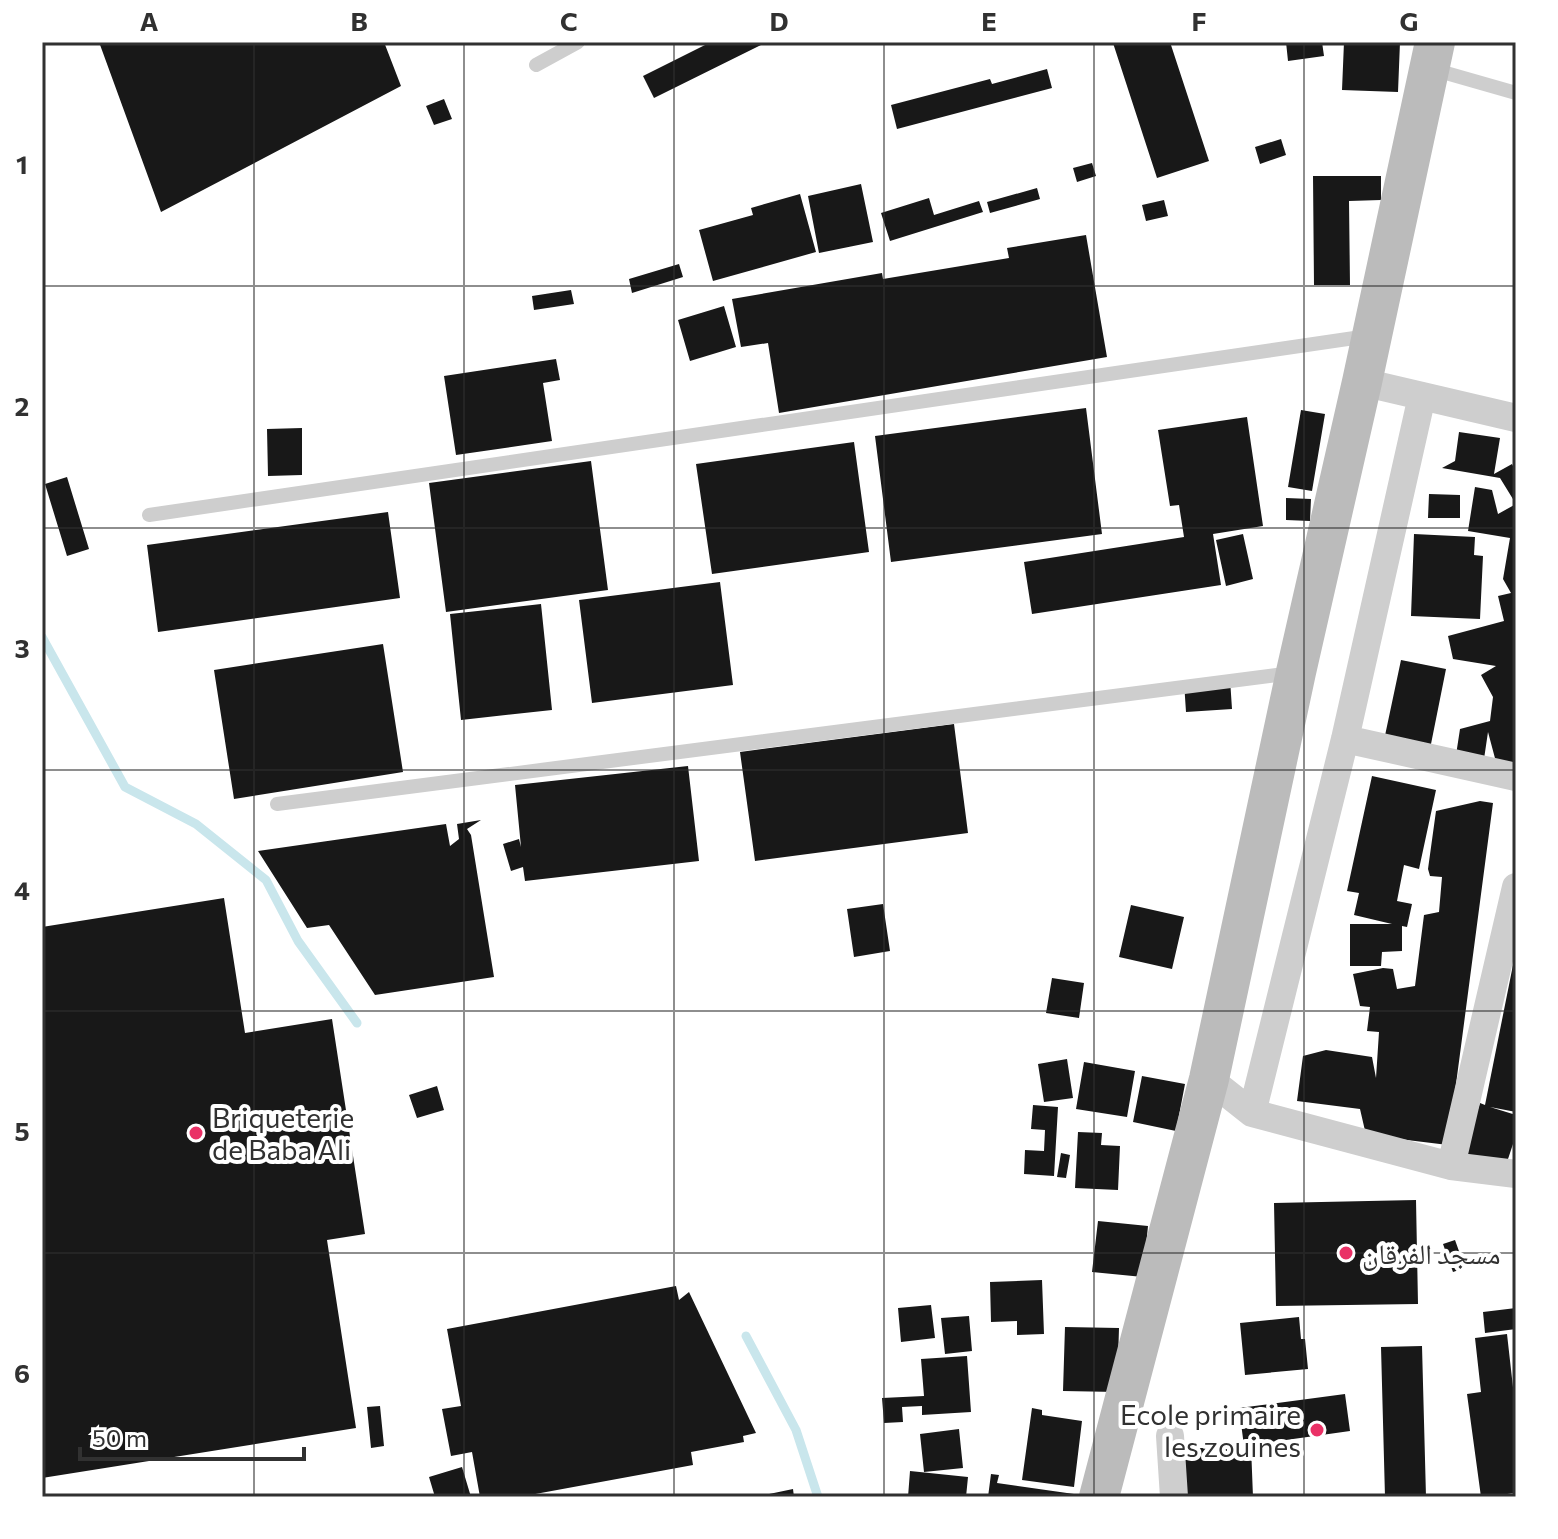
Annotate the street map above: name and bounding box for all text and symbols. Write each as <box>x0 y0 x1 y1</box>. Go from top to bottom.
text: A <box>140 5 159 36</box>
text: B <box>350 5 368 36</box>
text: C <box>560 5 578 36</box>
text: D <box>769 5 789 36</box>
text: E <box>981 5 997 36</box>
text: F <box>1191 5 1207 36</box>
text: G <box>1400 5 1418 36</box>
text: 1 <box>16 148 28 179</box>
text: 2 <box>15 390 29 421</box>
text: 3 <box>14 632 30 663</box>
text: 4 <box>14 874 30 905</box>
place label: Briqueterie de Baba Ali <box>212 1100 354 1166</box>
text: 5 <box>14 1115 30 1146</box>
marker: Briqueterie de Baba Ali <box>187 1124 205 1142</box>
place label: مسجد الفرقان <box>1362 1236 1501 1271</box>
marker: مسجد الفرقان <box>1337 1244 1355 1262</box>
text: 6 <box>14 1357 30 1388</box>
place label: Ecole primaire les zouines <box>1120 1397 1301 1463</box>
scale bar <box>80 1411 304 1461</box>
marker: Ecole primaire les zouines <box>1308 1421 1326 1439</box>
text: 50 m <box>92 1423 147 1452</box>

